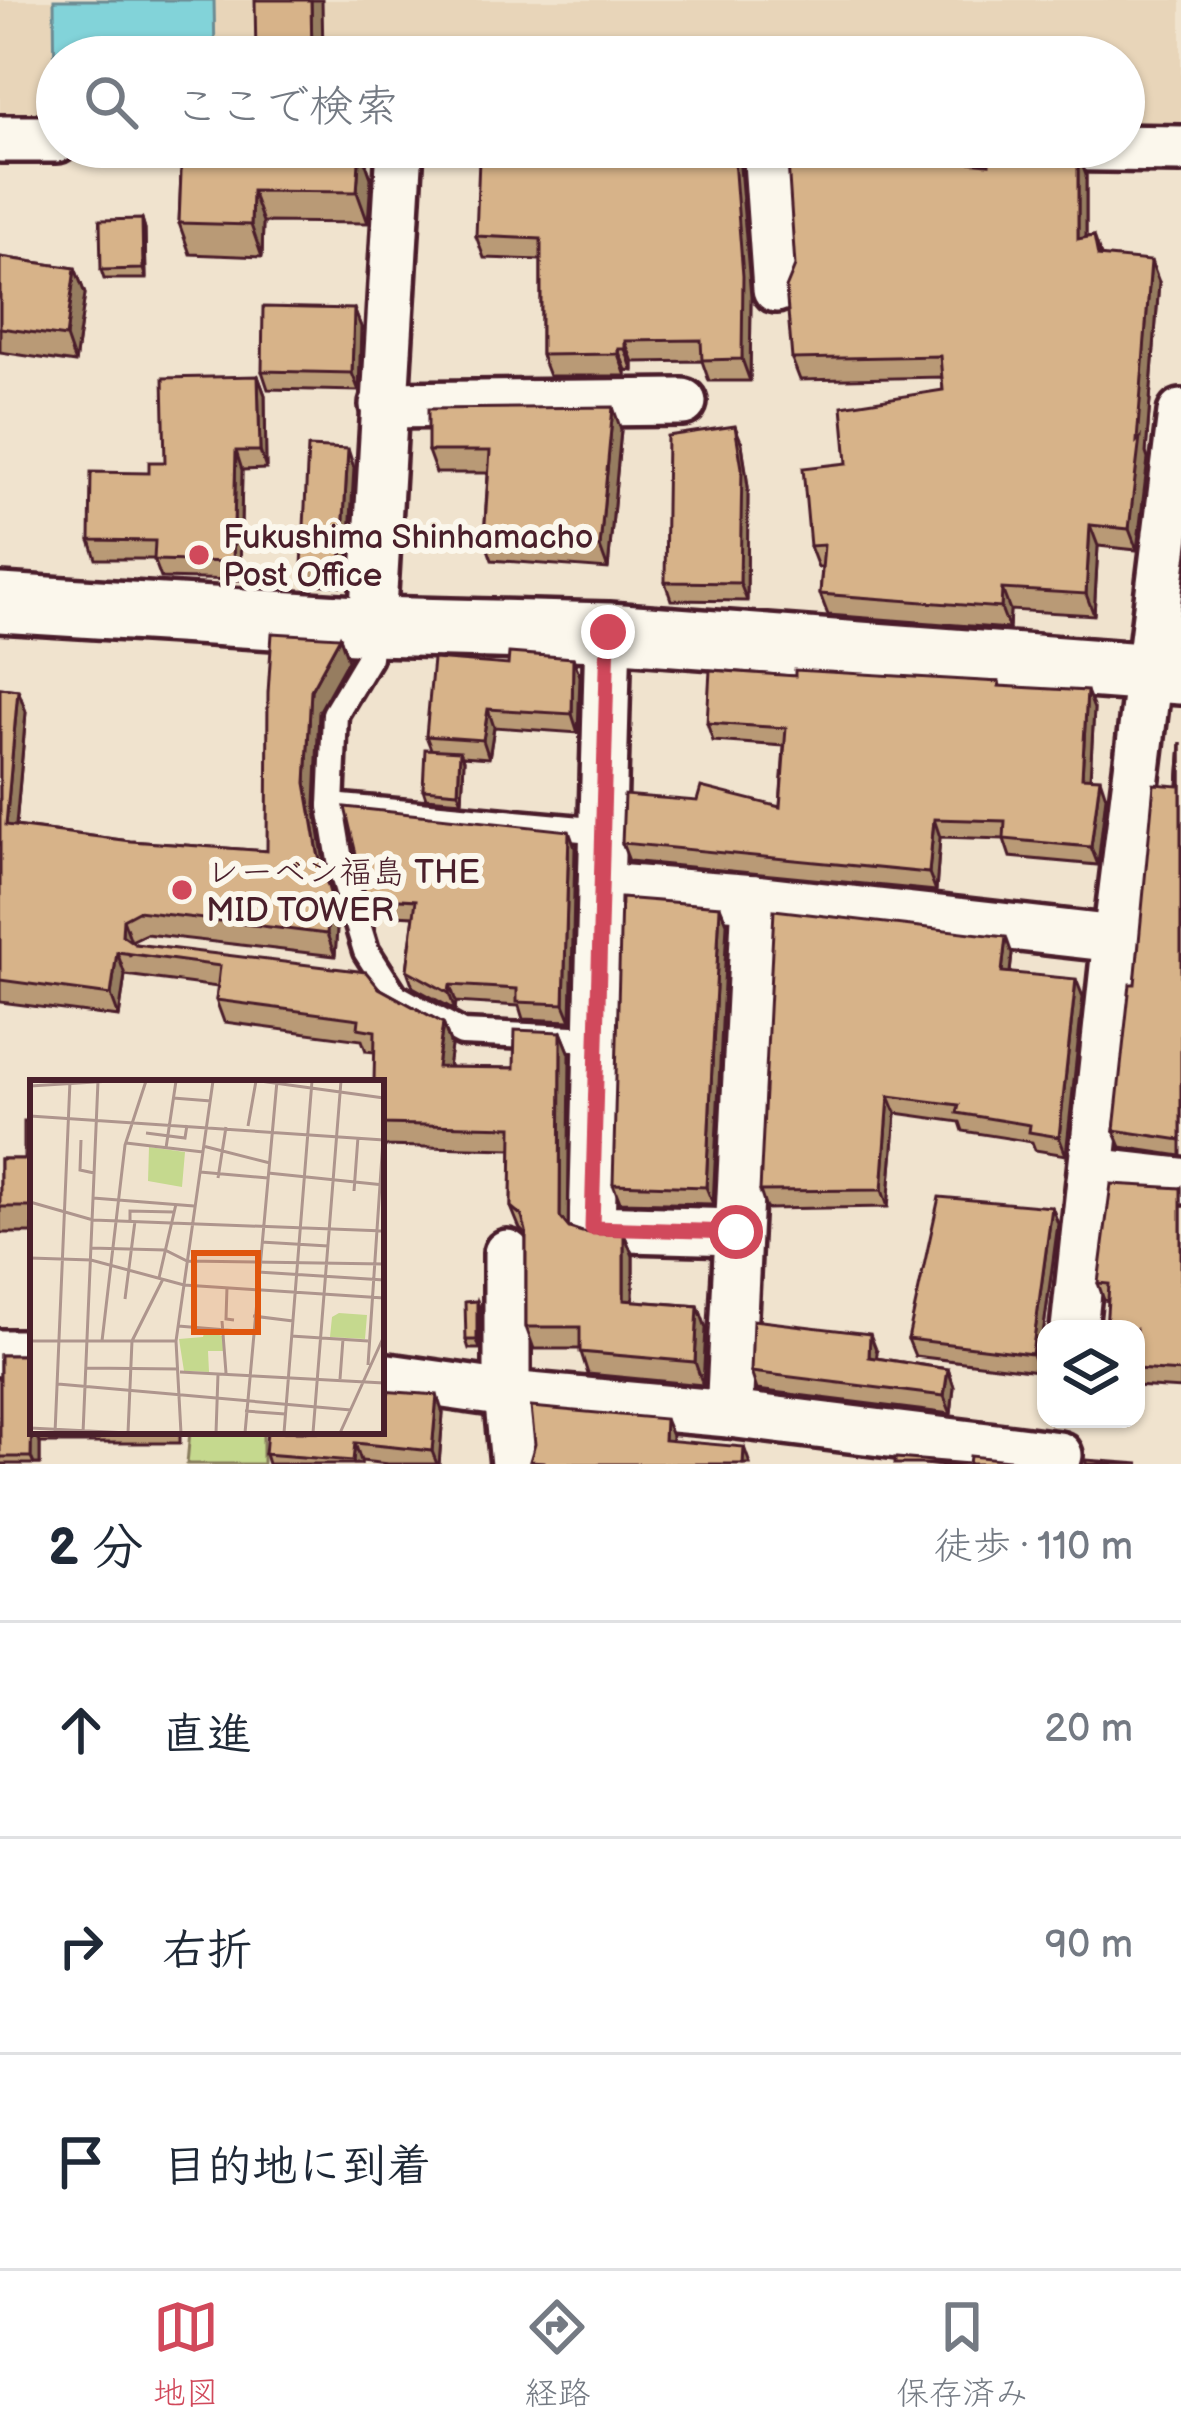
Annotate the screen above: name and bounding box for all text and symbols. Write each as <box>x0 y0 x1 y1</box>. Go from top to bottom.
search box <box>36 36 1145 168</box>
icon: search <box>78 69 144 135</box>
text: ここで検索 <box>174 80 399 135</box>
place label: Fukushima Shinhamacho Post Office <box>223 518 594 596</box>
marker: Fukushima Shinhamacho Post Office <box>186 542 212 568</box>
route end <box>581 605 635 659</box>
place label: レーベン福島 THE MID TOWER <box>206 853 480 931</box>
marker: レーベン福島 THE MID TOWER <box>169 877 195 903</box>
inset map <box>30 1080 384 1434</box>
route start <box>709 1205 763 1259</box>
map controls <box>1037 1320 1145 1428</box>
button: layers <box>1037 1320 1145 1428</box>
text: 2 分 <box>48 1518 143 1579</box>
text: 徒歩 · 110 m <box>934 1524 1133 1571</box>
icon: ahead <box>48 1697 114 1763</box>
text: 20 m <box>1044 1706 1133 1753</box>
text: 直進 <box>162 1708 252 1763</box>
icon: right <box>48 1913 114 1979</box>
text: 90 m <box>1045 1922 1133 1969</box>
text: 右折 <box>162 1924 252 1979</box>
icon: arrive <box>48 2129 114 2195</box>
text: 目的地に到着 <box>162 2140 432 2195</box>
tab: 地図 <box>153 2294 219 2414</box>
tab: 経路 <box>524 2294 590 2414</box>
tab: 保存済み <box>896 2294 1028 2414</box>

